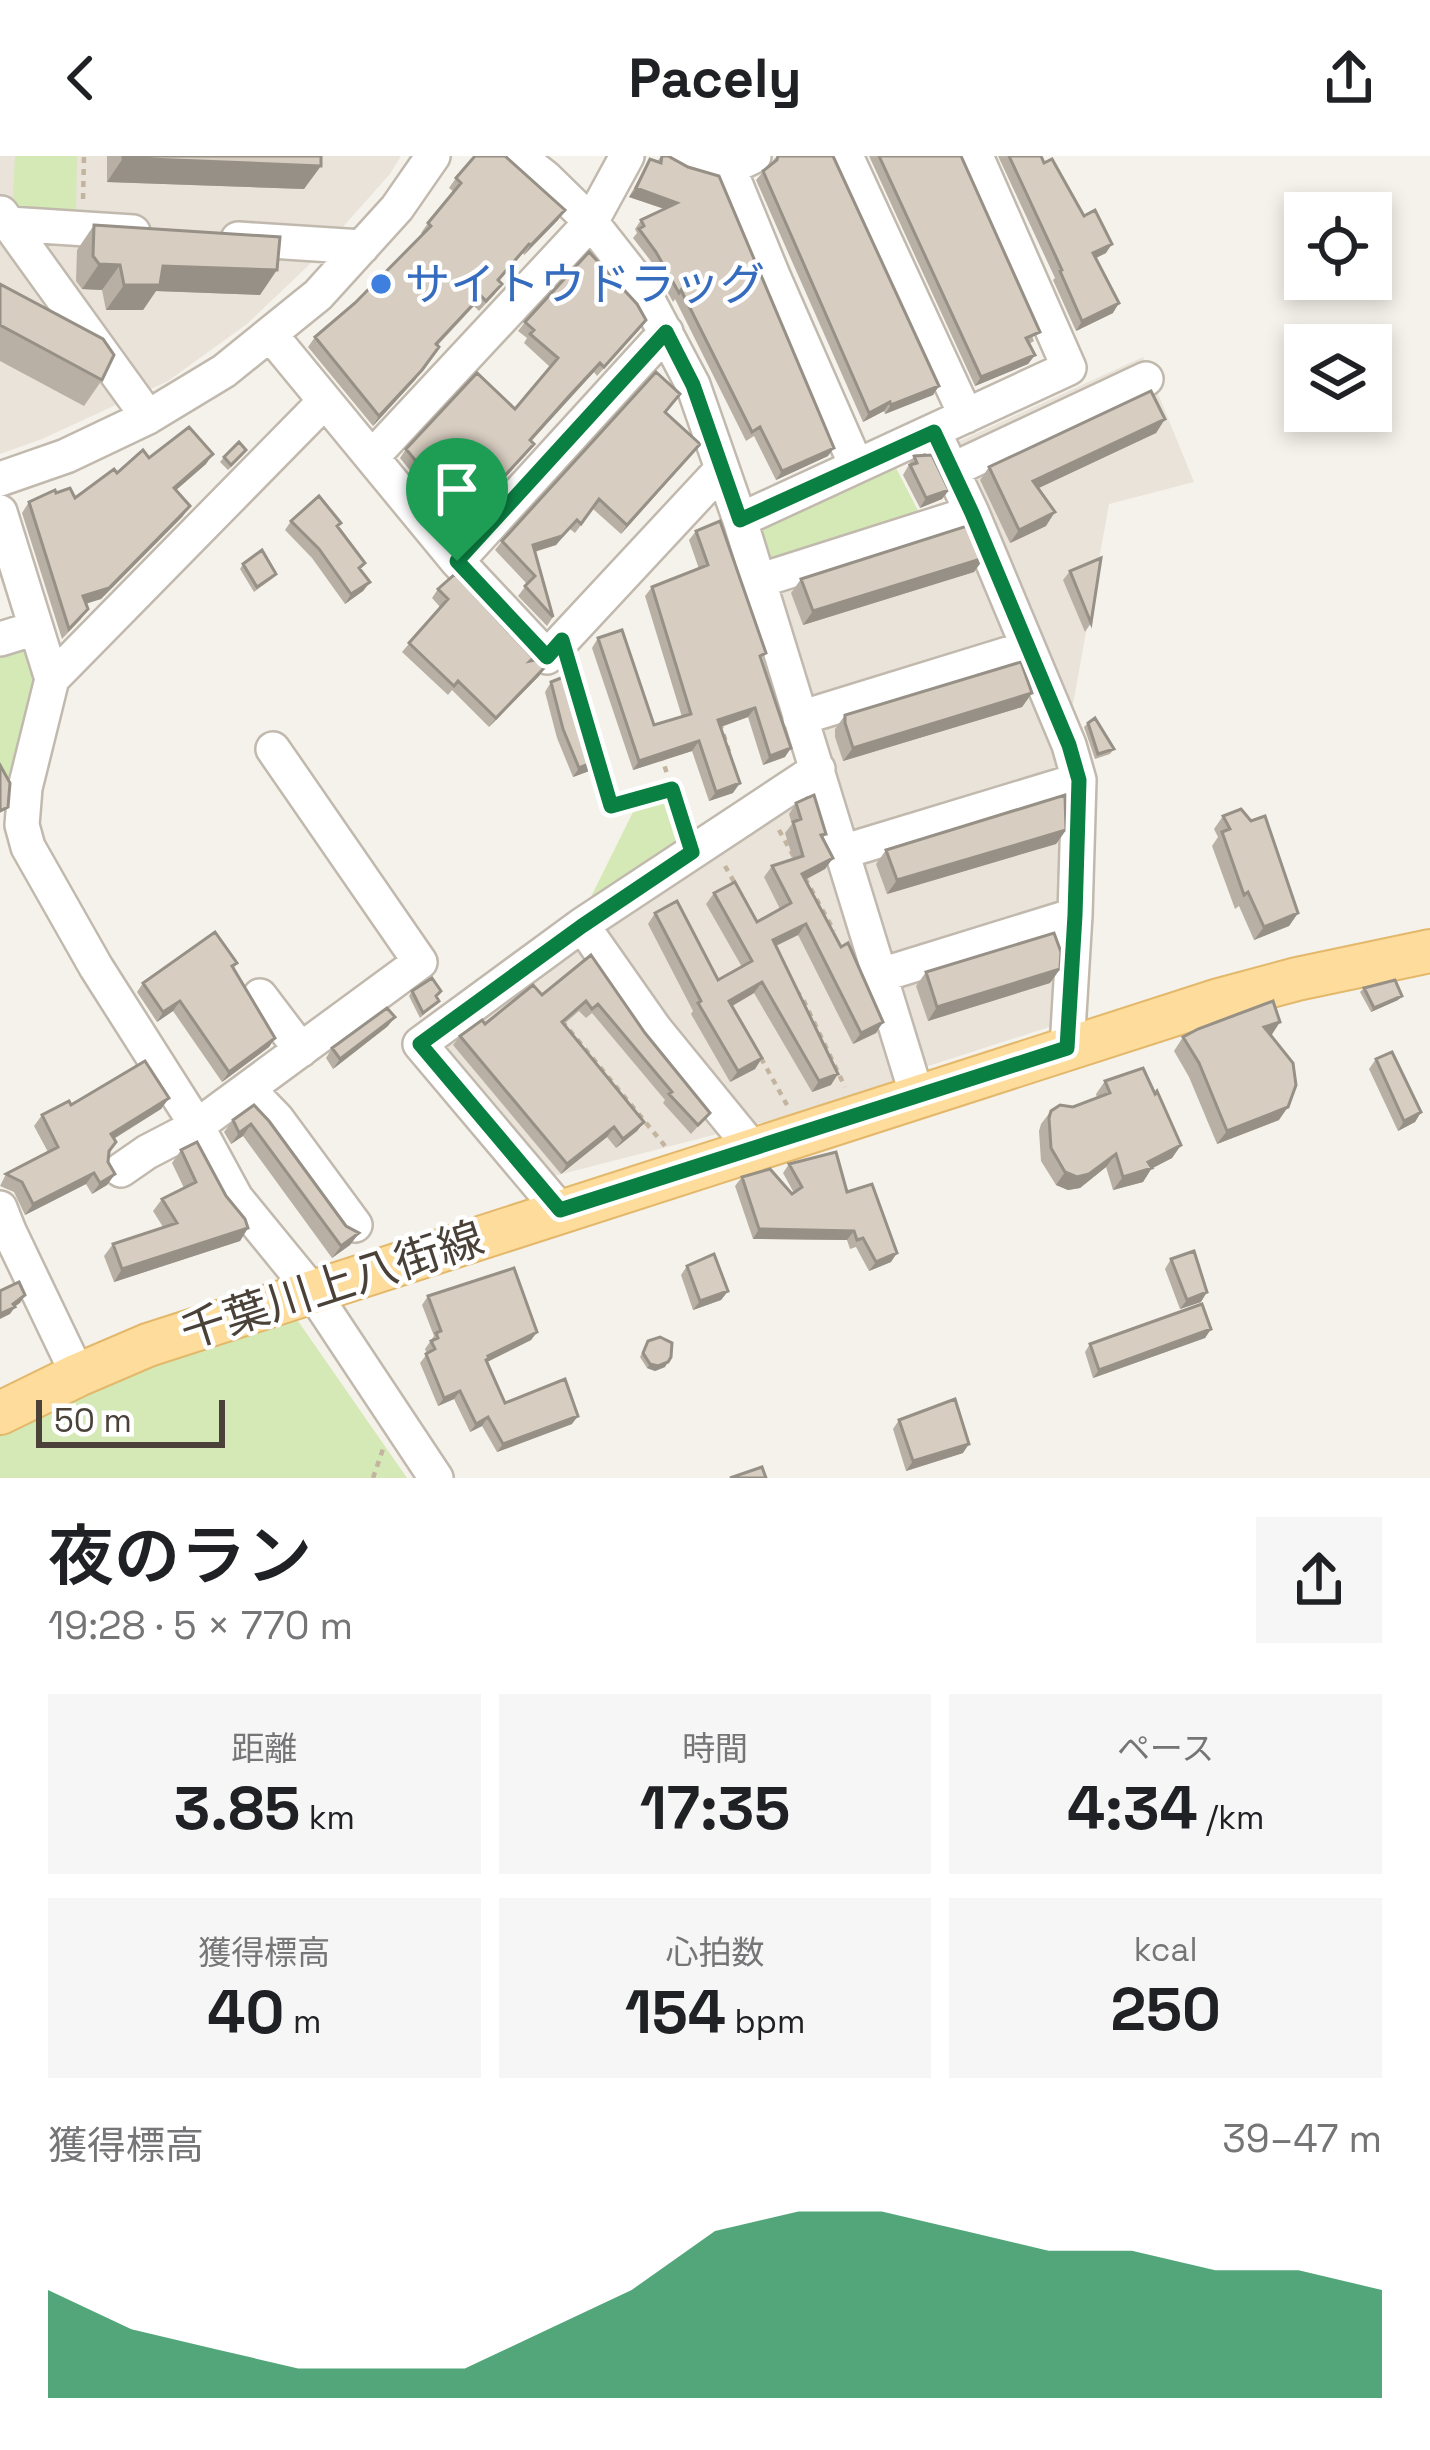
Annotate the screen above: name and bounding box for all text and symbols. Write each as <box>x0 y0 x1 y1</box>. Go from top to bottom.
text: Pacely <box>628 44 802 113</box>
icon: back <box>48 45 114 111</box>
icon: share <box>1316 45 1382 111</box>
map controls <box>1284 192 1392 432</box>
button: locate <box>1284 192 1392 300</box>
place label: サイトウドラッグ <box>405 256 765 313</box>
marker: サイトウドラッグ <box>368 271 394 297</box>
button: layers <box>1284 324 1392 432</box>
pin <box>406 438 508 561</box>
icon: arrive <box>424 456 490 522</box>
street label: 千葉川上八街線 <box>173 1209 491 1361</box>
scale bar <box>36 1394 225 1447</box>
text: 50 m <box>54 1400 132 1442</box>
text: 夜のラン <box>48 1514 312 1598</box>
button: share <box>1256 1517 1382 1643</box>
text: 19:28 · 5 × 770 m <box>48 1601 353 1650</box>
text: 距離 <box>231 1728 297 1770</box>
text: 時間 <box>682 1728 748 1770</box>
text: ペース <box>1117 1728 1214 1770</box>
text: 3.85 <box>174 1770 300 1847</box>
text: 17:35 <box>640 1770 790 1847</box>
text: 4:34 <box>1067 1770 1198 1847</box>
text: km <box>300 1797 355 1839</box>
text: /km <box>1198 1797 1264 1839</box>
text: kcal <box>1134 1929 1198 1971</box>
text: 獲得標高 <box>198 1932 330 1974</box>
text: 心拍数 <box>665 1932 764 1974</box>
text: 250 <box>1110 1971 1221 2048</box>
text: 40 <box>207 1974 284 2051</box>
text: 154 <box>625 1974 726 2051</box>
text: m <box>284 2001 321 2043</box>
text: bpm <box>726 2001 805 2043</box>
text: 39–47 m <box>1222 2114 1382 2163</box>
text: 獲得標高 <box>48 2121 204 2170</box>

